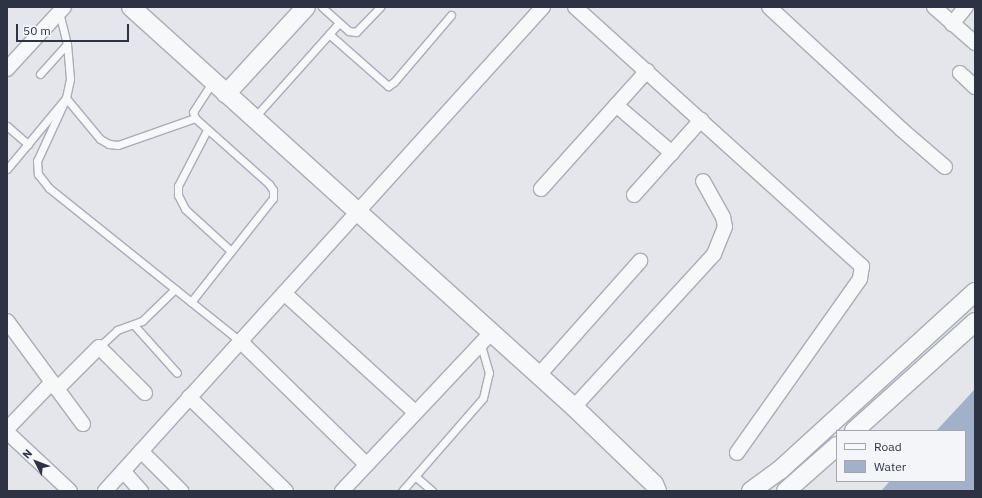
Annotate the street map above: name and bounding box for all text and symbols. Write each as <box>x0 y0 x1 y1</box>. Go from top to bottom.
scale bar <box>18 16 131 42</box>
text: 50 m <box>23 23 51 38</box>
legend <box>836 430 966 482</box>
text: Road <box>874 439 902 454</box>
north arrow <box>16 442 56 482</box>
text: N <box>19 446 35 462</box>
text: Water <box>874 459 906 474</box>

